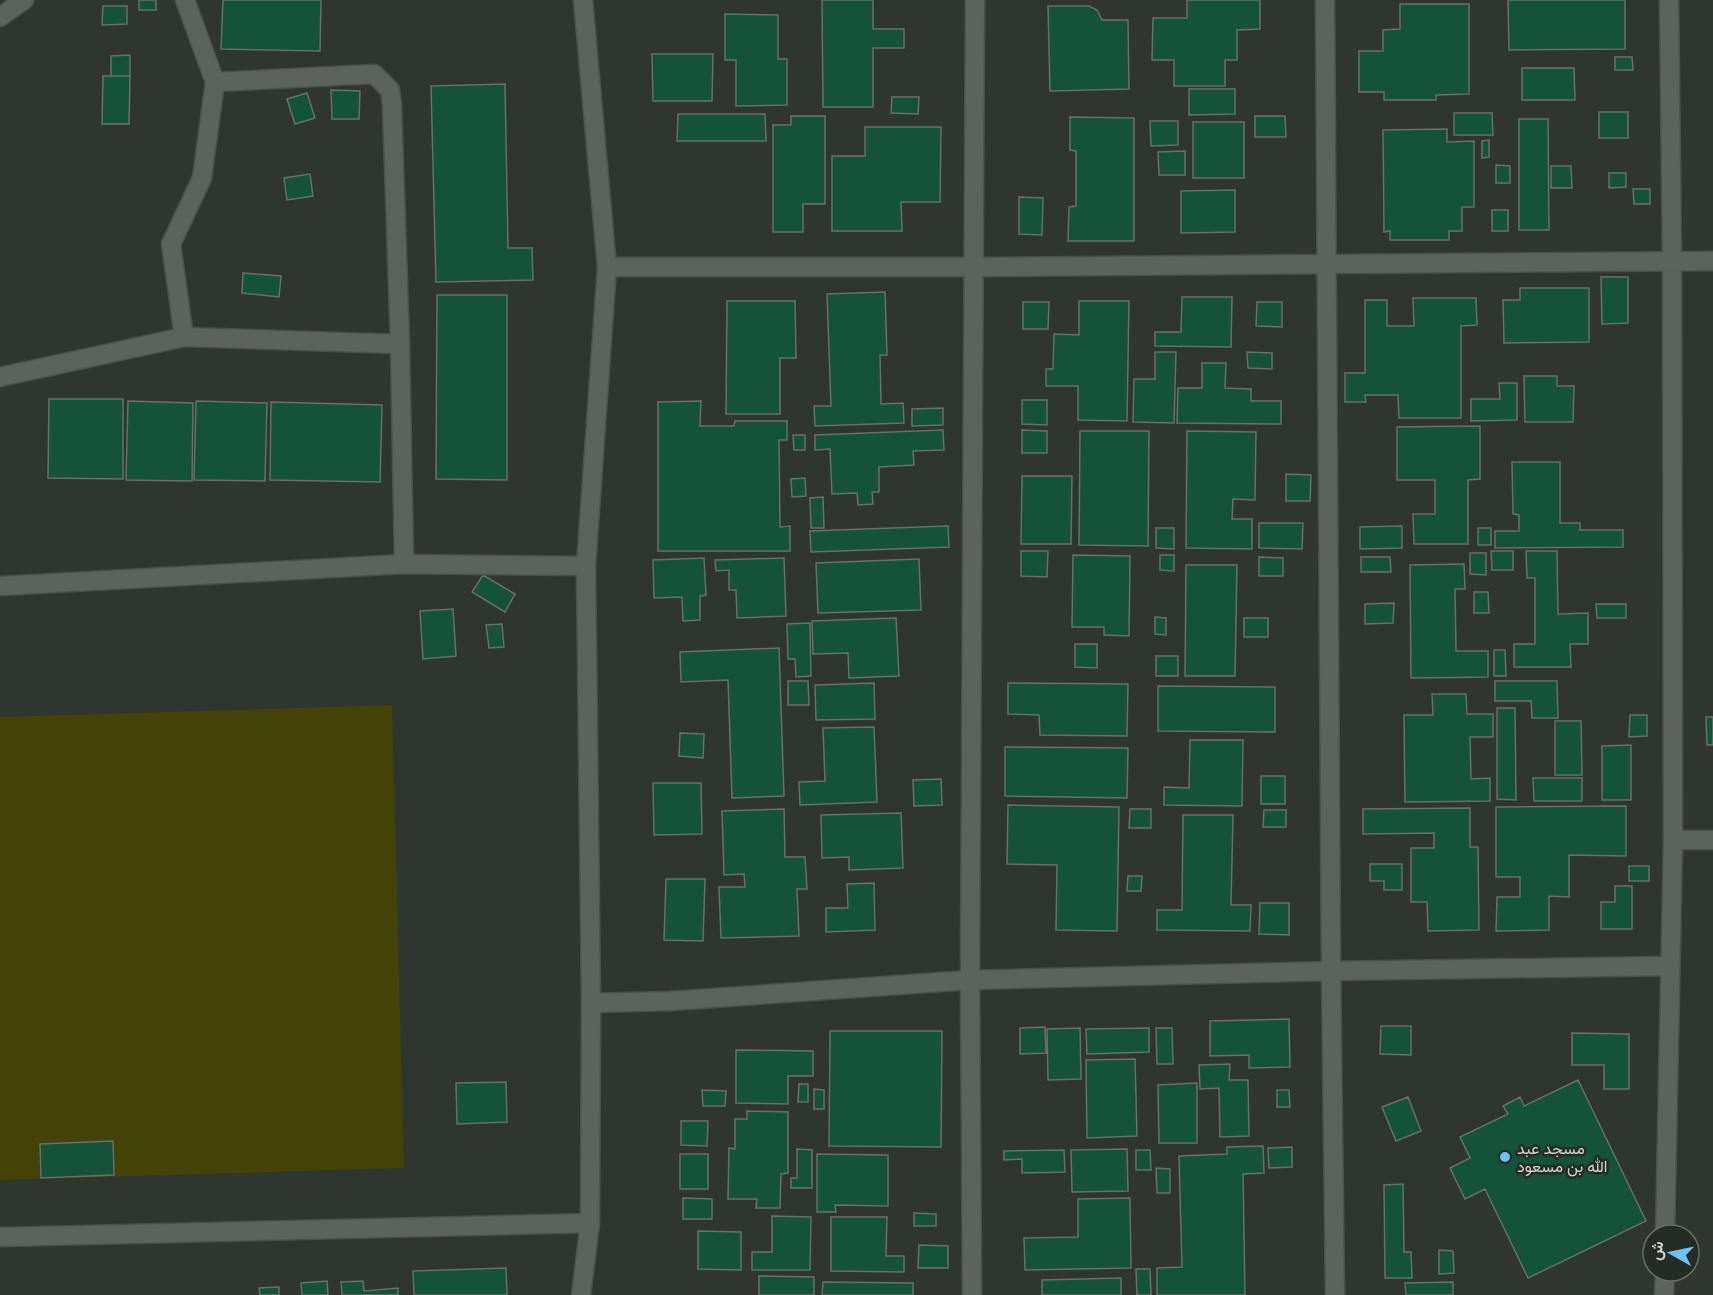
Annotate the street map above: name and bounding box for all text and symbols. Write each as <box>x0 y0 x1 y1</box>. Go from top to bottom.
place label: مسجد عبد الله بن مسعود <box>1517 1138 1607 1177</box>
marker: مسجد عبد الله بن مسعود <box>1498 1150 1512 1164</box>
north arrow <box>1641 1223 1701 1283</box>
text: ش <box>1645 1240 1668 1262</box>

